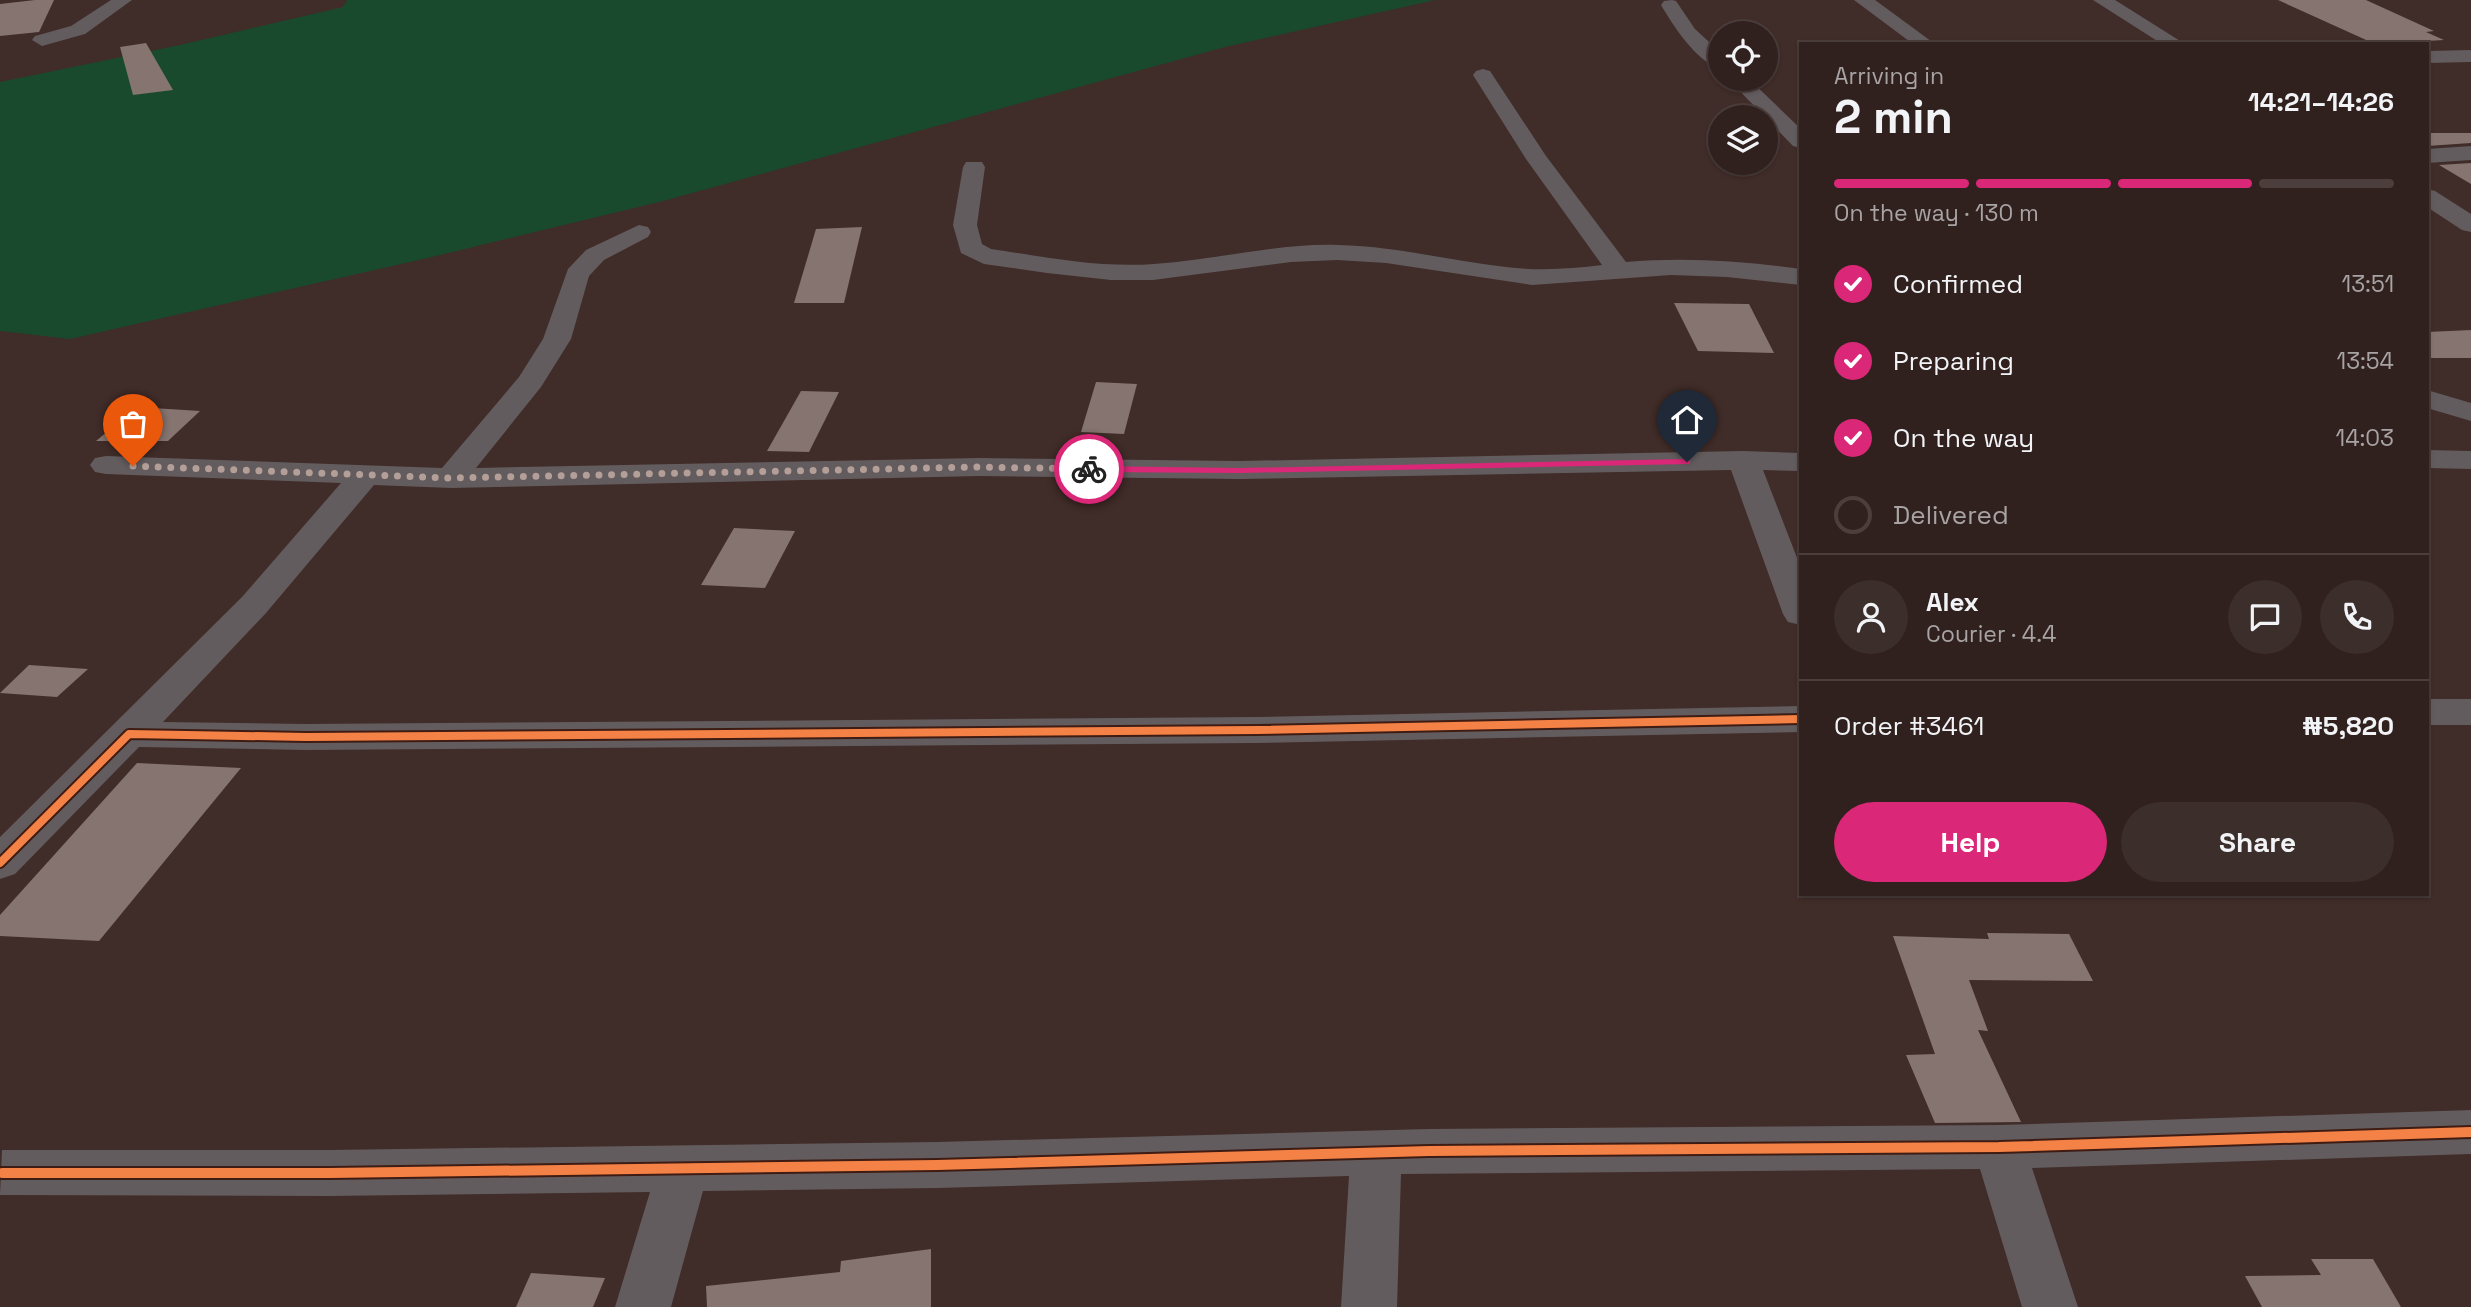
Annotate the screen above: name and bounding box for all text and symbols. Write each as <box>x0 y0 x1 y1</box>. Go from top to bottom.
map controls <box>1708 21 1778 175</box>
button: locate <box>1708 21 1778 91</box>
text: Arriving in <box>1834 61 1944 91</box>
text: 14:21–14:26 <box>2248 85 2394 119</box>
text: 2 min <box>1834 88 1953 146</box>
button: layers <box>1708 105 1778 175</box>
text: On the way · 130 m <box>1834 198 2039 228</box>
icon: check <box>1834 265 1872 303</box>
text: Confirmed <box>1893 267 2023 301</box>
text: 13:51 <box>2342 269 2394 299</box>
icon: check <box>1834 342 1872 380</box>
text: Preparing <box>1893 344 2014 378</box>
text: 13:54 <box>2337 346 2394 376</box>
pin <box>1657 390 1717 462</box>
pin <box>103 394 163 466</box>
icon: home <box>1668 401 1706 439</box>
icon: bag <box>114 405 152 443</box>
icon: check <box>1834 419 1872 457</box>
text: On the way <box>1893 421 2034 455</box>
text: 14:03 <box>2336 423 2394 453</box>
courier <box>1054 434 1124 504</box>
icon: bike <box>1070 450 1108 488</box>
text: Delivered <box>1893 498 2009 532</box>
button: person <box>1834 580 1908 654</box>
button: chat <box>2228 580 2302 654</box>
button: phone <box>2320 580 2394 654</box>
text: Alex <box>1926 585 1979 619</box>
text: Courier · 4.4 <box>1926 619 2056 649</box>
text: Order #3461 <box>1834 709 1984 743</box>
text: ₦5,820 <box>2302 709 2394 743</box>
button: Help <box>1834 802 2107 882</box>
button: Share <box>2121 802 2394 882</box>

